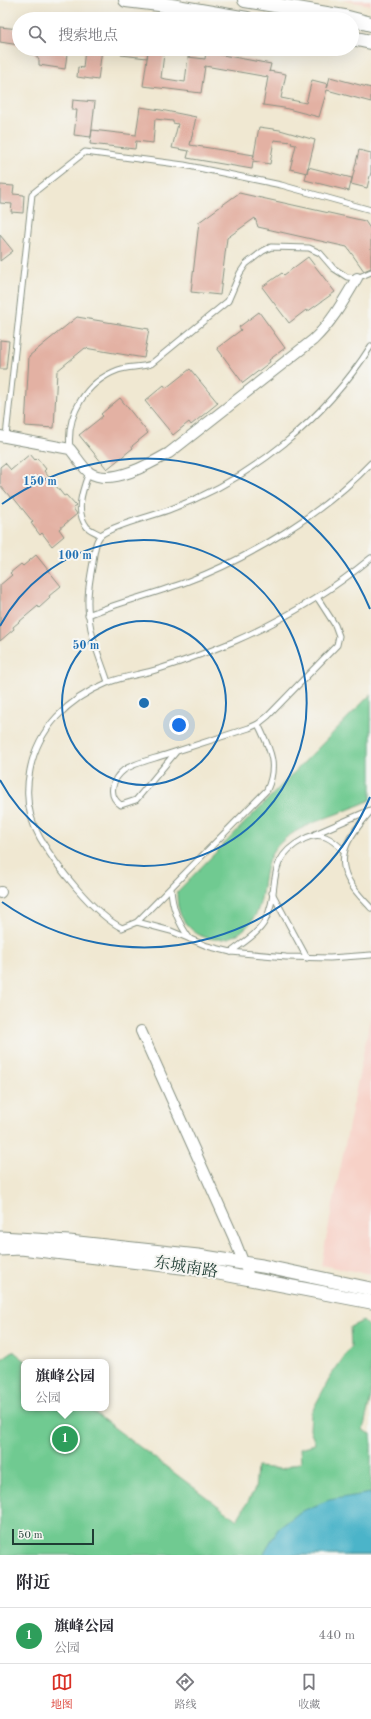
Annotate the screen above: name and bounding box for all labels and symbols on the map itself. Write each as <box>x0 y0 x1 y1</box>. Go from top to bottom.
text: 150 m <box>23 475 57 488</box>
text: 100 m <box>58 550 92 562</box>
text: 50 m <box>73 639 100 652</box>
centre of rings <box>137 696 151 710</box>
your location <box>169 715 189 735</box>
street label: 东城南路 <box>153 1253 219 1281</box>
pin: 1 <box>52 1424 78 1454</box>
scale bar <box>12 1527 94 1546</box>

